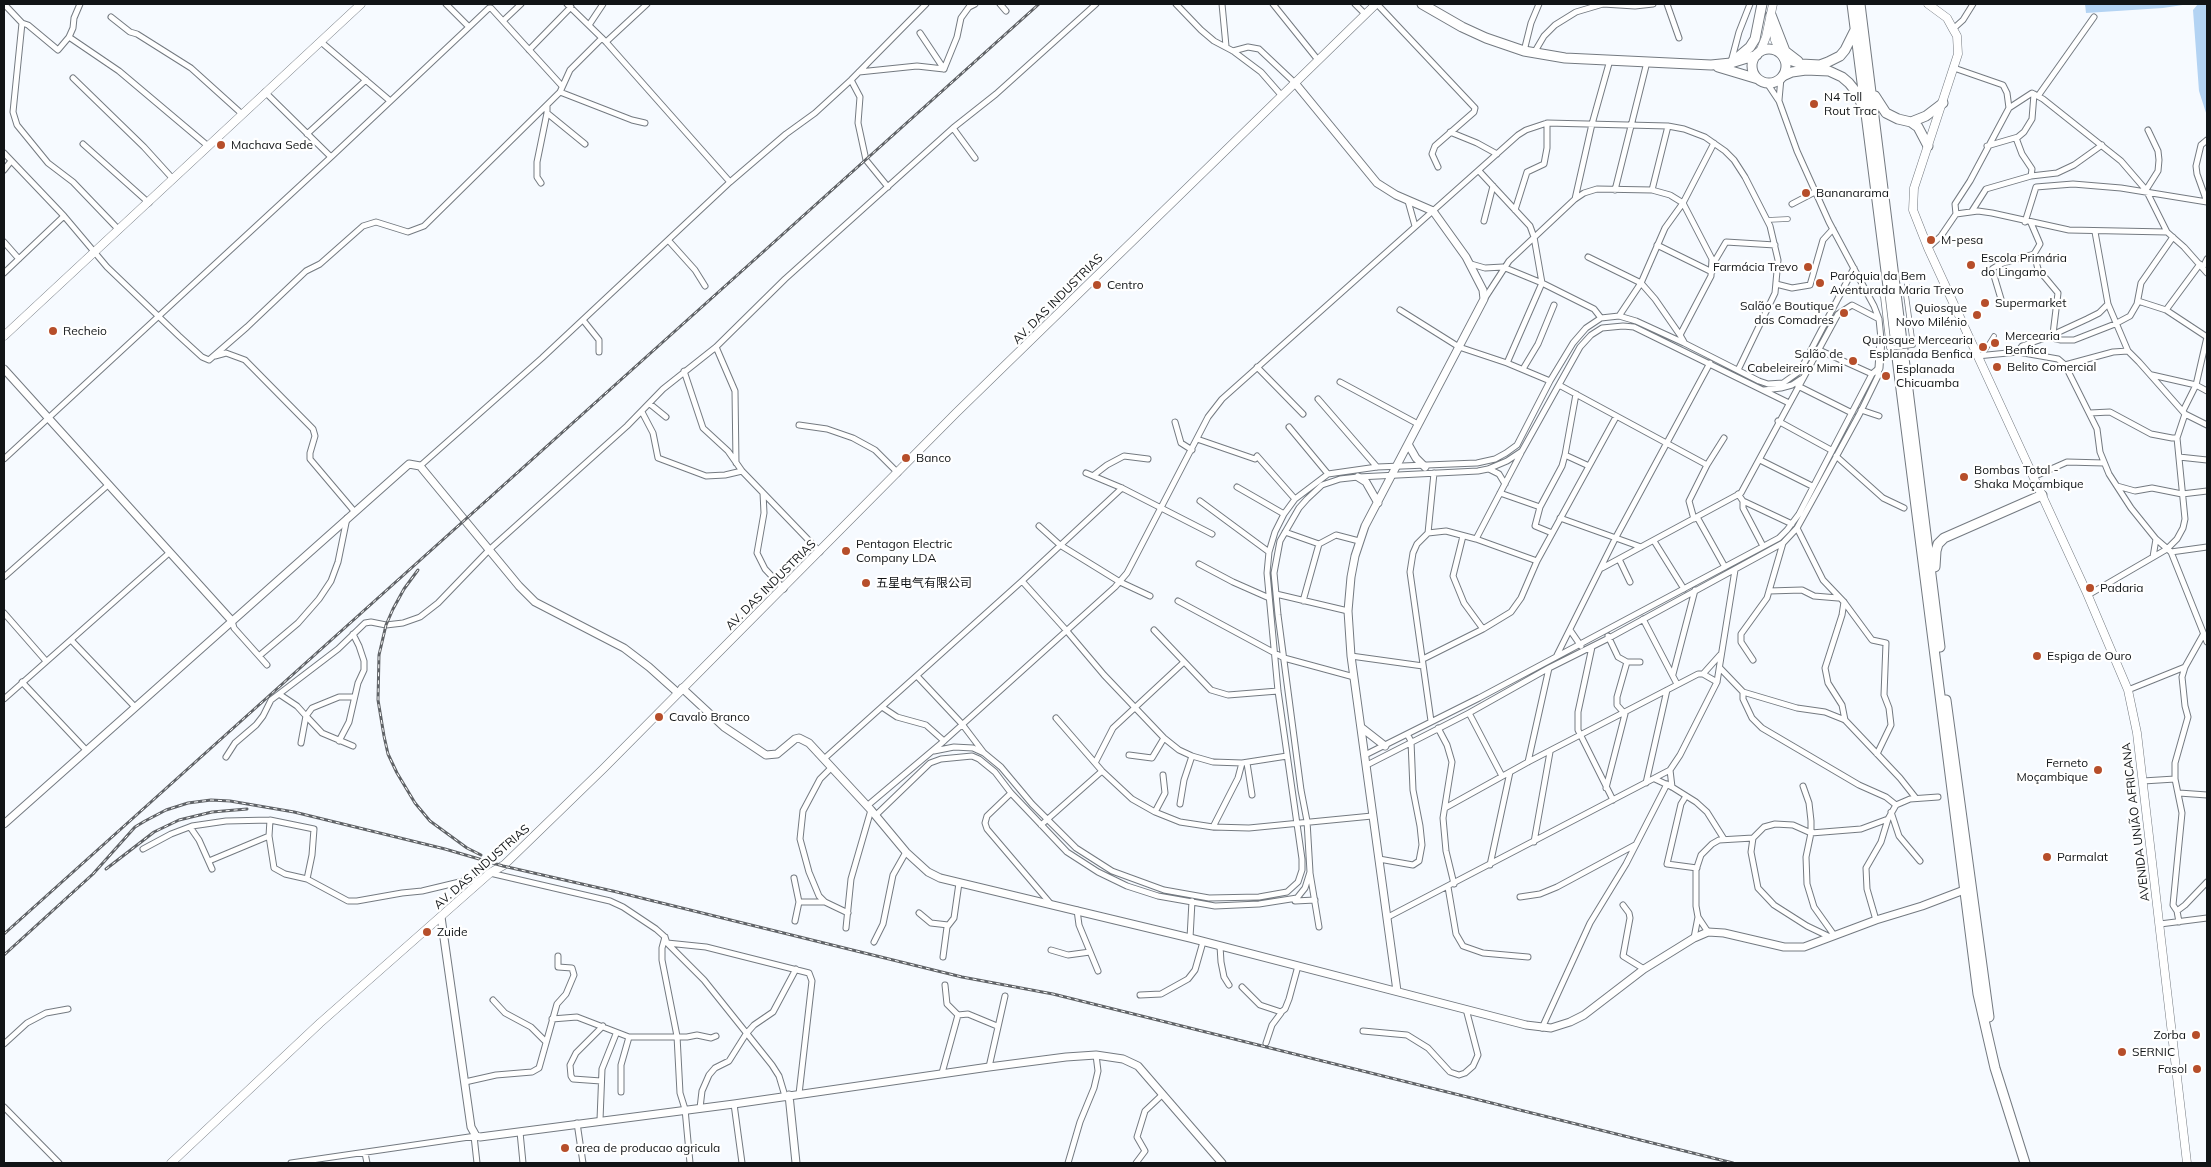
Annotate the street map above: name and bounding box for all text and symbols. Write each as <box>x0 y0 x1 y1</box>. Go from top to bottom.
place label: N4 Toll Rout Trac <box>1824 90 1877 118</box>
marker: N4 Toll Rout Trac <box>1808 98 1820 110</box>
place label: Machava Sede <box>231 138 313 152</box>
marker: Machava Sede <box>215 139 227 151</box>
place label: Bananarama <box>1816 186 1889 200</box>
marker: Bananarama <box>1800 187 1812 199</box>
place label: M-pesa <box>1941 233 1983 247</box>
marker: M-pesa <box>1925 234 1937 246</box>
street label: AV. DAS INDUSTRIAS <box>1010 251 1106 347</box>
place label: Escola Primária do Lingamo <box>1981 251 2067 279</box>
marker: Escola Primária do Lingamo <box>1965 259 1977 271</box>
place label: Farmácia Trevo <box>1713 260 1798 274</box>
marker: Farmácia Trevo <box>1802 261 1814 273</box>
place label: Paróquia da Bem Aventurada Maria Trevo <box>1830 269 1964 297</box>
marker: Paróquia da Bem Aventurada Maria Trevo <box>1814 277 1826 289</box>
place label: Centro <box>1107 278 1144 292</box>
marker: Centro <box>1091 279 1103 291</box>
place label: Supermarket <box>1995 296 2066 310</box>
marker: Supermarket <box>1979 297 1991 309</box>
place label: Salão e Boutique das Comadres <box>1740 299 1834 327</box>
place label: Quiosque Novo Milénio <box>1896 301 1967 329</box>
marker: Salão e Boutique das Comadres <box>1838 307 1850 319</box>
marker: Quiosque Novo Milénio <box>1971 309 1983 321</box>
place label: Recheio <box>63 324 107 338</box>
marker: Recheio <box>47 325 59 337</box>
place label: Mercearia Benfica <box>2005 329 2060 357</box>
place label: Quiosque Mercearia Esplanada Benfica <box>1862 333 1973 361</box>
marker: Mercearia Benfica <box>1989 337 2001 349</box>
marker: Quiosque Mercearia Esplanada Benfica <box>1977 341 1989 353</box>
place label: Salão de Cabeleireiro Mimi <box>1747 347 1843 375</box>
marker: Salão de Cabeleireiro Mimi <box>1847 355 1859 367</box>
place label: Belito Comercial <box>2007 360 2096 374</box>
marker: Belito Comercial <box>1991 361 2003 373</box>
place label: Esplanada Chicuamba <box>1896 362 1959 390</box>
marker: Esplanada Chicuamba <box>1880 370 1892 382</box>
place label: Banco <box>916 451 951 465</box>
marker: Banco <box>900 452 912 464</box>
place label: Bombas Total - Shaka Moçambique <box>1974 463 2084 491</box>
marker: Bombas Total - Shaka Moçambique <box>1958 471 1970 483</box>
street label: AV. DAS INDUSTRIAS <box>723 537 819 633</box>
place label: Pentagon Electric Company LDA <box>856 537 952 565</box>
marker: Pentagon Electric Company LDA <box>840 545 852 557</box>
place label: 五星电气有限公司 <box>876 576 972 590</box>
marker: 五星电气有限公司 <box>860 577 872 589</box>
place label: Padaria <box>2100 581 2144 595</box>
marker: Padaria <box>2084 582 2096 594</box>
place label: Espiga de Ouro <box>2047 649 2132 663</box>
marker: Espiga de Ouro <box>2031 650 2043 662</box>
place label: Cavalo Branco <box>669 710 750 724</box>
marker: Cavalo Branco <box>653 711 665 723</box>
street label: AVENIDA UNIÃO AFRICANA <box>2119 742 2153 902</box>
place label: Ferneto Moçambique <box>2017 756 2088 784</box>
marker: Ferneto Moçambique <box>2092 764 2104 776</box>
street label: AV. DAS INDUSTRIAS <box>431 822 533 912</box>
place label: Parmalat <box>2057 850 2108 864</box>
marker: Parmalat <box>2041 851 2053 863</box>
place label: Zuide <box>437 925 468 939</box>
marker: Zuide <box>421 926 433 938</box>
place label: Zorba <box>2153 1028 2186 1042</box>
marker: Zorba <box>2190 1029 2202 1041</box>
place label: SERNIC <box>2132 1045 2175 1059</box>
marker: SERNIC <box>2116 1046 2128 1058</box>
place label: Fasol <box>2158 1062 2187 1076</box>
marker: Fasol <box>2191 1063 2203 1075</box>
place label: area de producao agricula <box>575 1141 720 1155</box>
marker: area de producao agricula <box>559 1142 571 1154</box>

